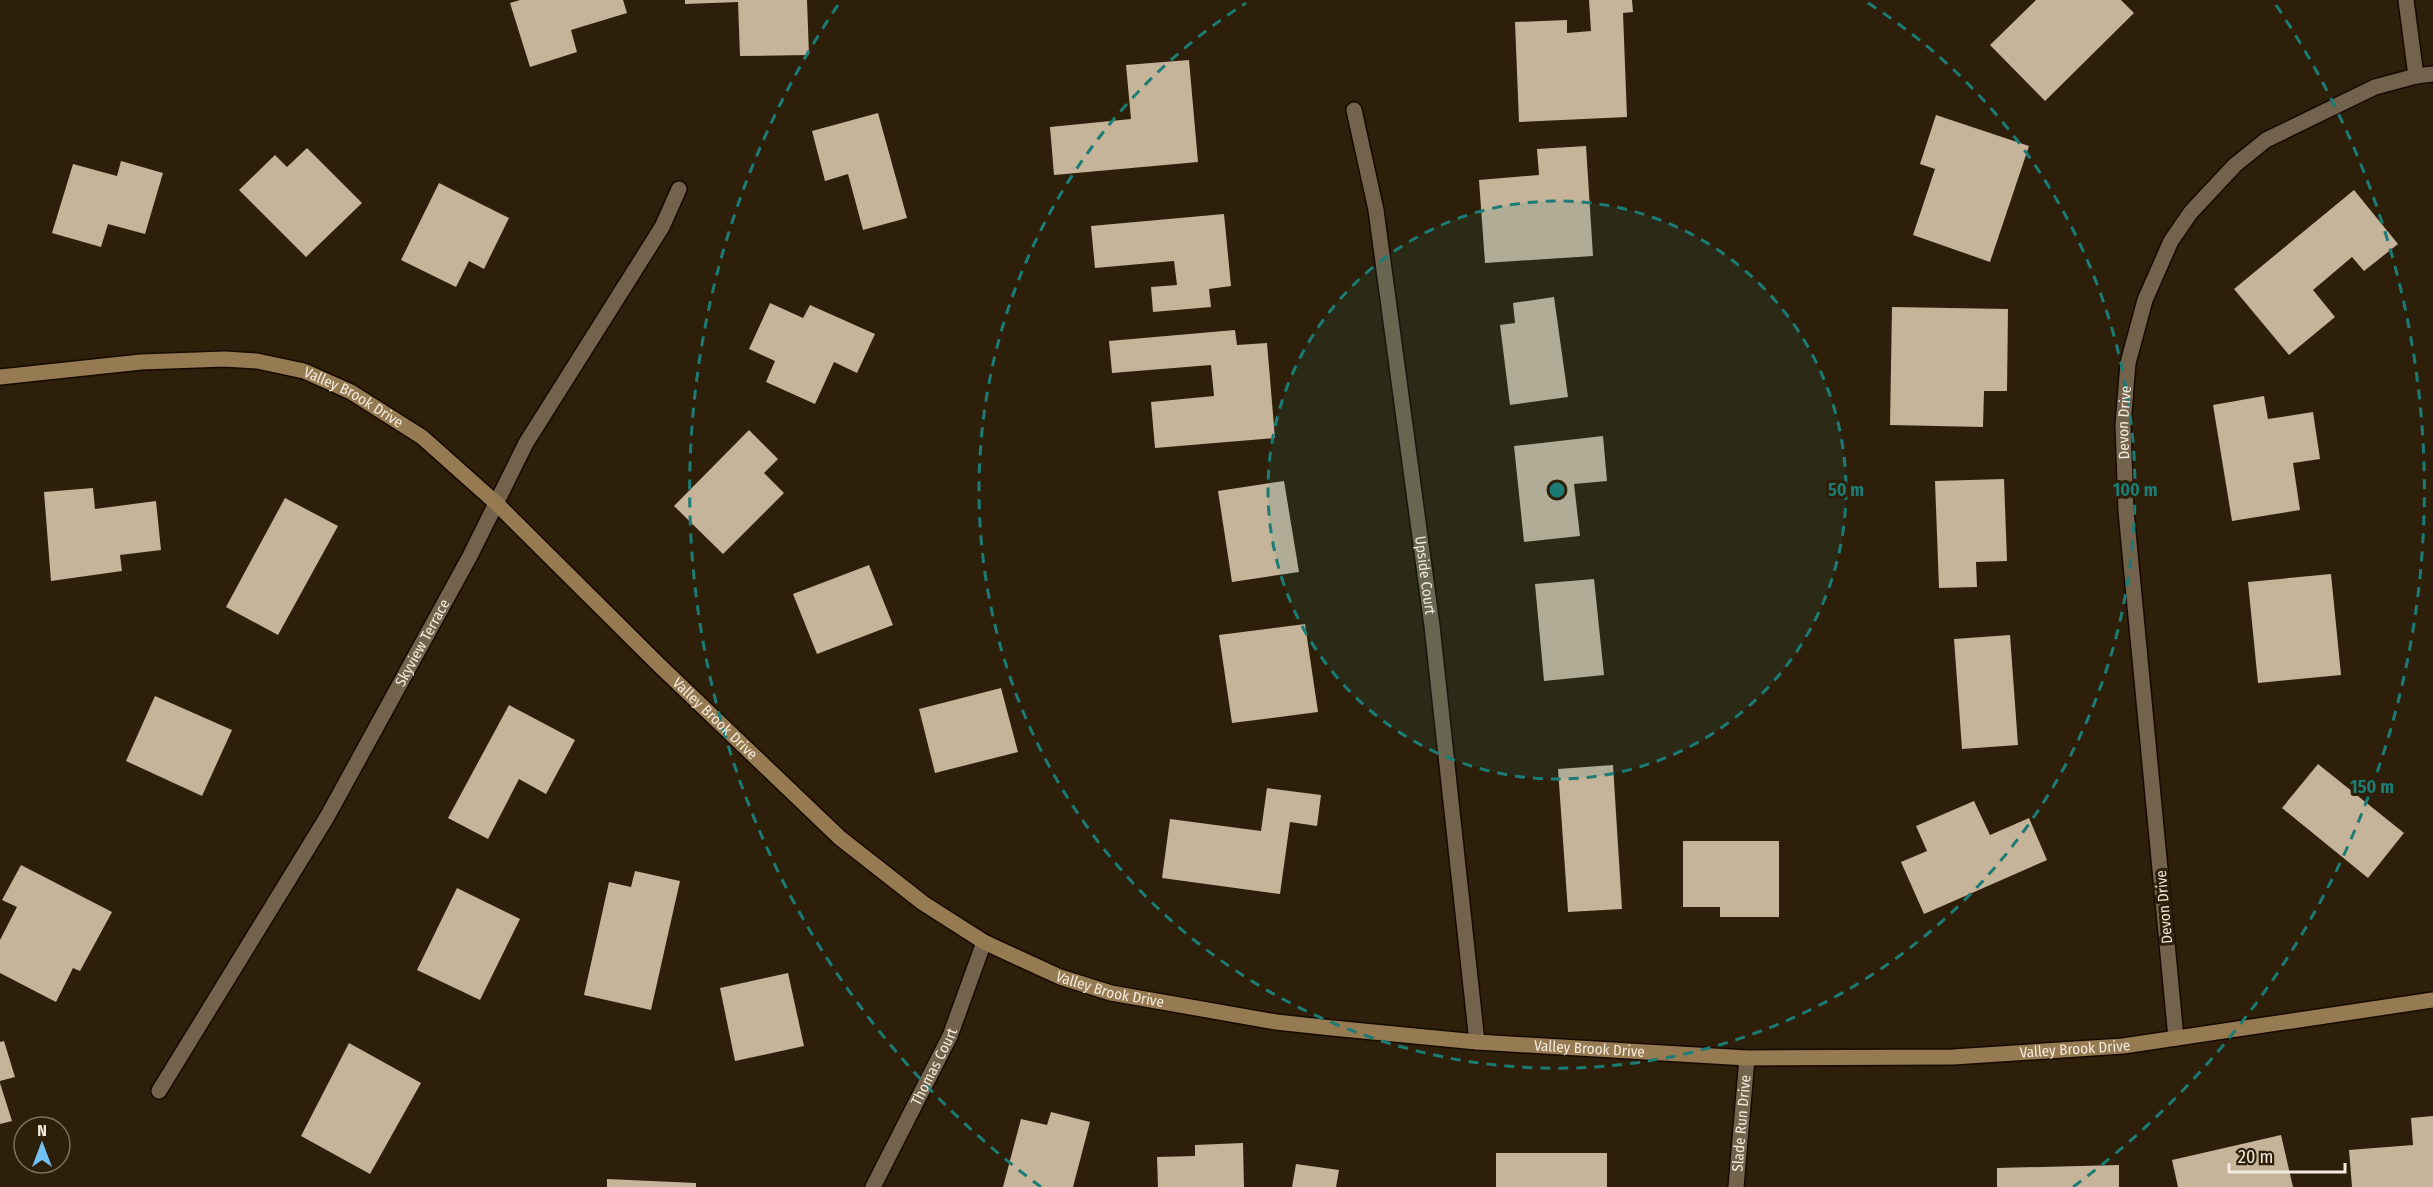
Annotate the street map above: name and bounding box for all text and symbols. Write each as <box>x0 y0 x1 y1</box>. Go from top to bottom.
street label: Valley Brook Drive <box>301 363 406 432</box>
street label: Devon Drive <box>2114 385 2135 460</box>
text: 50 m <box>1828 479 1864 501</box>
text: 100 m <box>2113 479 2157 501</box>
centre of rings <box>1547 480 1567 500</box>
street label: Upside Court <box>1411 535 1439 616</box>
street label: Skyview Terrace <box>391 596 454 690</box>
street label: Valley Brook Drive <box>669 674 761 763</box>
text: 150 m <box>2350 776 2394 798</box>
street label: Devon Drive <box>2152 869 2176 945</box>
street label: Valley Brook Drive <box>1053 967 1165 1011</box>
street label: Thomas Court <box>907 1025 961 1109</box>
street label: Valley Brook Drive <box>1534 1036 1645 1061</box>
street label: Valley Brook Drive <box>2019 1036 2132 1062</box>
street label: Slade Run Drive <box>1728 1074 1755 1172</box>
north arrow <box>12 1115 72 1175</box>
text: N <box>37 1121 47 1140</box>
scale bar <box>2229 1136 2344 1174</box>
text: 20 m <box>2238 1146 2273 1168</box>

